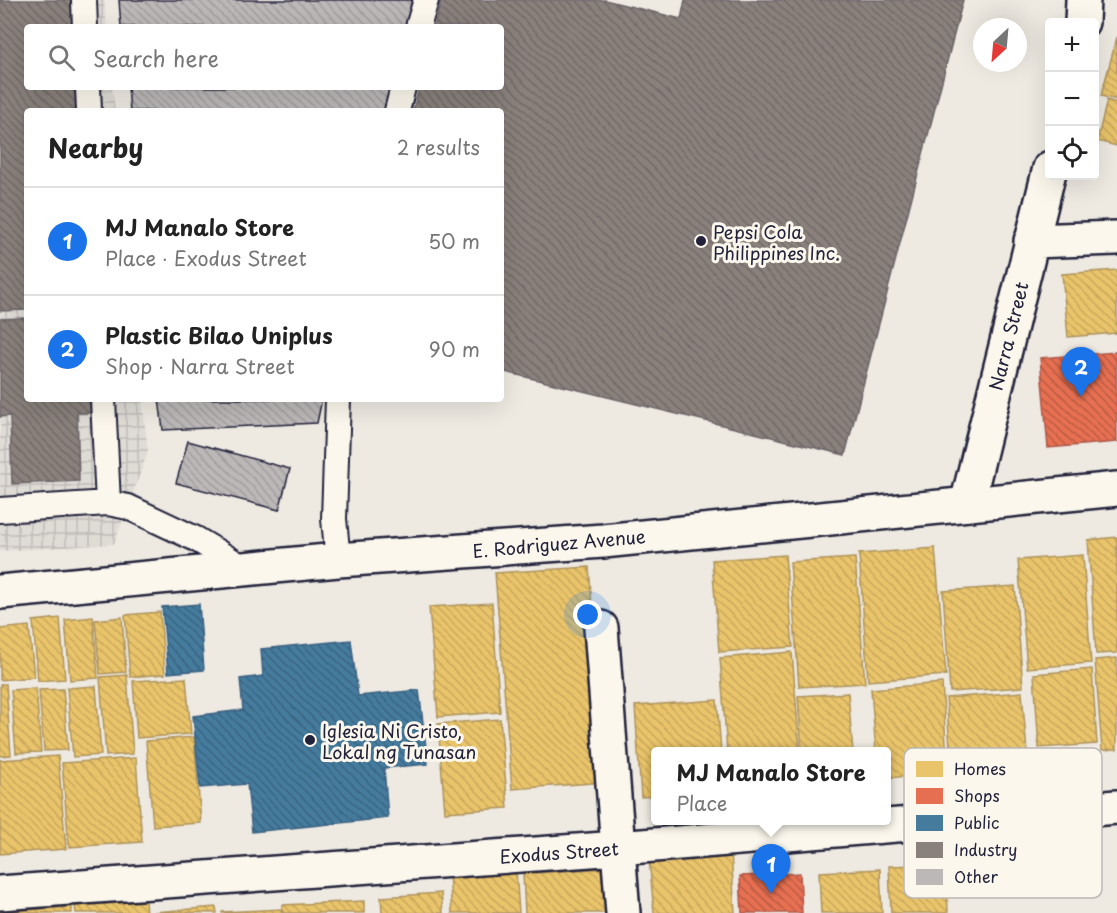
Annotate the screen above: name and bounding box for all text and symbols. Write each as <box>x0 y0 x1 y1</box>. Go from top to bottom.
north arrow <box>973 18 1027 72</box>
map controls <box>1045 18 1099 180</box>
button: + <box>1045 18 1099 72</box>
search box <box>24 24 504 90</box>
icon: search <box>45 41 78 74</box>
text: Search here <box>93 41 219 74</box>
button: − <box>1045 72 1099 126</box>
button: locate <box>1045 126 1099 180</box>
text: Nearby <box>48 128 143 167</box>
text: 2 results <box>397 132 480 162</box>
text: MJ Manalo Store <box>105 210 294 243</box>
place label: Pepsi Cola Philippines Inc. <box>713 218 840 266</box>
text: 1 <box>63 226 72 256</box>
text: 50 m <box>428 226 480 256</box>
marker: Pepsi Cola Philippines Inc. <box>694 234 708 248</box>
text: Place · Exodus Street <box>105 243 307 273</box>
street label: Narra Street <box>981 279 1035 393</box>
text: Plastic Bilao Uniplus <box>105 318 333 351</box>
text: 2 <box>60 334 75 364</box>
text: 90 m <box>429 334 480 364</box>
pin: 2 <box>1062 348 1100 397</box>
text: Shop · Narra Street <box>105 351 295 381</box>
street label: E. Rodriguez Avenue <box>471 522 647 564</box>
your location <box>573 600 602 629</box>
place label: Iglesia Ni Cristo, Lokal ng Tunasan <box>322 717 476 765</box>
marker: Iglesia Ni Cristo, Lokal ng Tunasan <box>303 733 317 747</box>
popup <box>651 747 891 825</box>
legend <box>904 748 1102 898</box>
text: MJ Manalo Store <box>676 755 866 788</box>
text: Homes <box>954 756 1006 780</box>
text: Shops <box>954 783 1000 807</box>
text: Place <box>676 788 727 818</box>
text: Public <box>954 810 999 834</box>
street label: Exodus Street <box>498 834 620 870</box>
text: Industry <box>954 837 1017 861</box>
pin: 1 <box>752 844 790 894</box>
text: Other <box>954 864 998 888</box>

